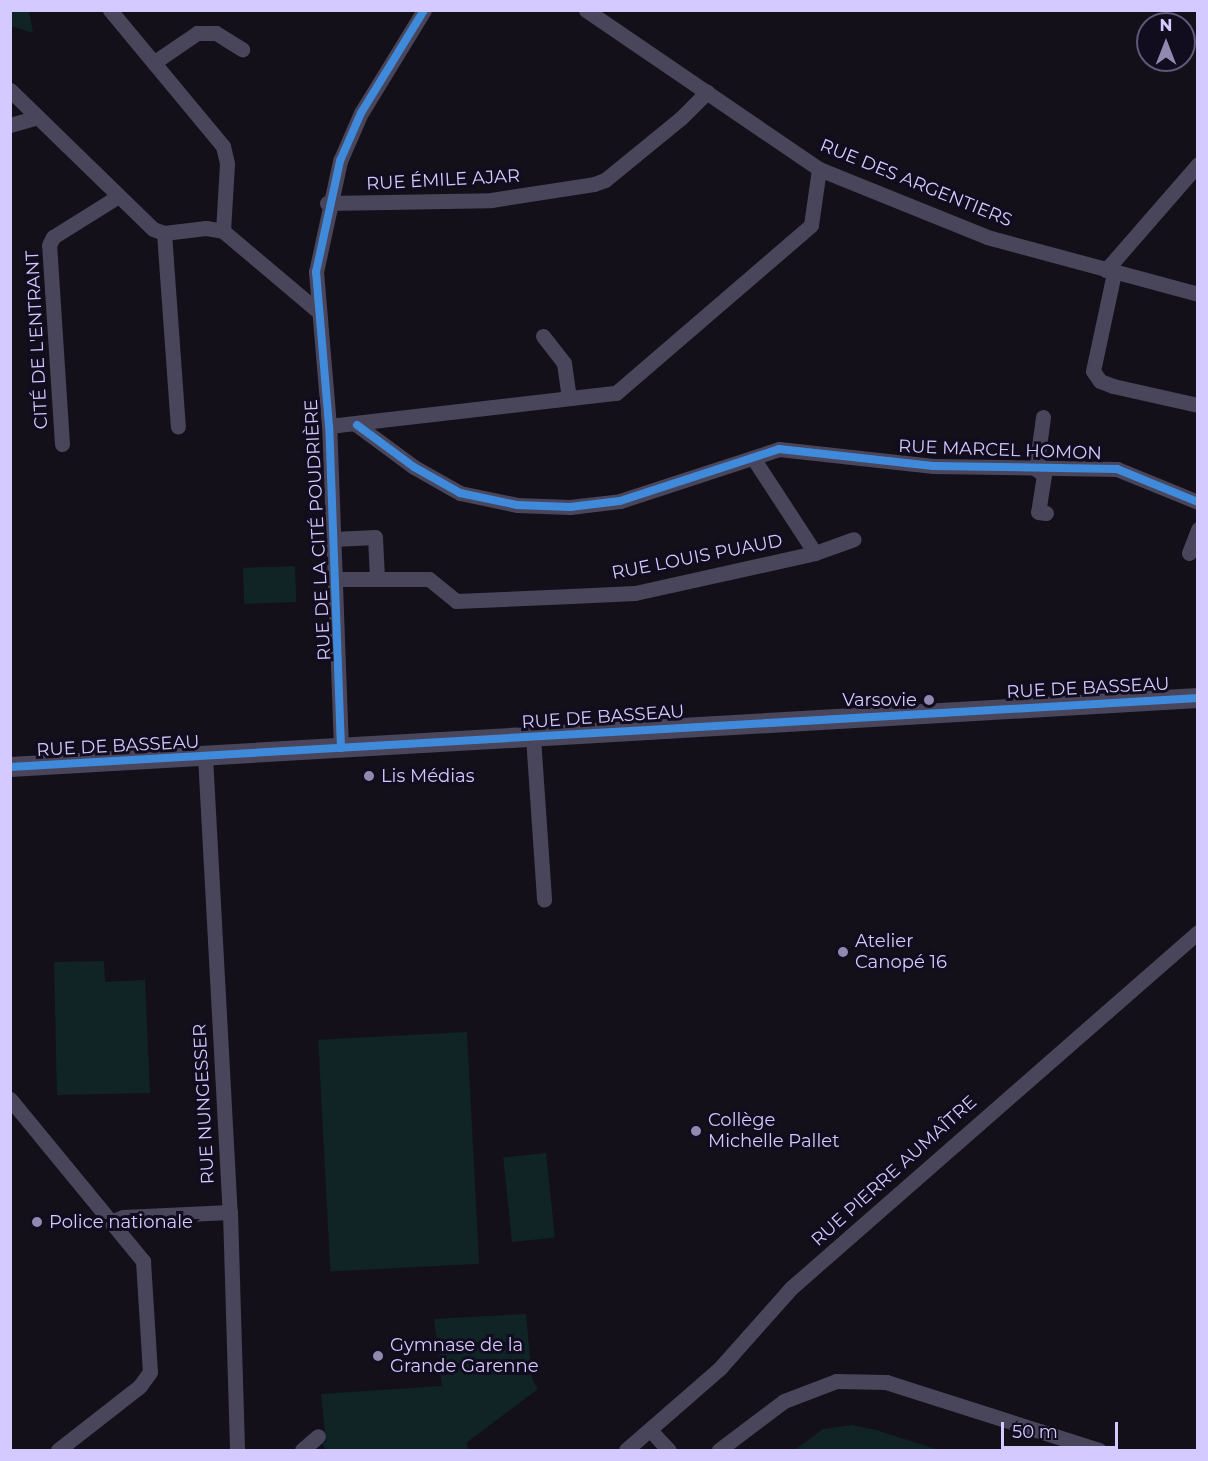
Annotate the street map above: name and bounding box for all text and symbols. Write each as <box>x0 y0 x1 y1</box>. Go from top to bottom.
north arrow <box>1136 12 1196 72</box>
text: N <box>1160 16 1172 35</box>
street label: RUE DES ARGENTIERS <box>817 135 1015 231</box>
street label: RUE ÉMILE AJAR <box>366 165 520 195</box>
street label: CITÉ DE L'ENTRANT <box>22 250 52 430</box>
street label: RUE DE LA CITÉ POUDRIÈRE <box>300 399 336 661</box>
street label: RUE MARCEL HOMON <box>898 436 1102 464</box>
street label: RUE LOUIS PUAUD <box>610 530 784 584</box>
street label: RUE DE BASSEAU <box>1006 673 1170 703</box>
place label: Varsovie <box>842 689 917 711</box>
marker: Varsovie <box>922 693 936 707</box>
street label: RUE DE BASSEAU <box>521 701 685 733</box>
street label: RUE DE BASSEAU <box>36 731 200 761</box>
place label: Lis Médias <box>381 765 474 787</box>
marker: Lis Médias <box>362 769 376 783</box>
place label: Atelier Canopé 16 <box>855 931 947 974</box>
marker: Atelier Canopé 16 <box>836 945 850 959</box>
street label: RUE NUNGESSER <box>189 1023 219 1185</box>
street label: RUE PIERRE AUMAÎTRE <box>807 1091 981 1251</box>
place label: Collège Michelle Pallet <box>708 1110 839 1152</box>
marker: Collège Michelle Pallet <box>689 1124 703 1138</box>
place label: Police nationale <box>49 1211 193 1233</box>
marker: Police nationale <box>30 1215 44 1229</box>
place label: Gymnase de la Grande Garenne <box>390 1335 539 1378</box>
marker: Gymnase de la Grande Garenne <box>371 1349 385 1363</box>
scale bar <box>1004 1410 1121 1448</box>
text: 50 m <box>1012 1421 1058 1443</box>

